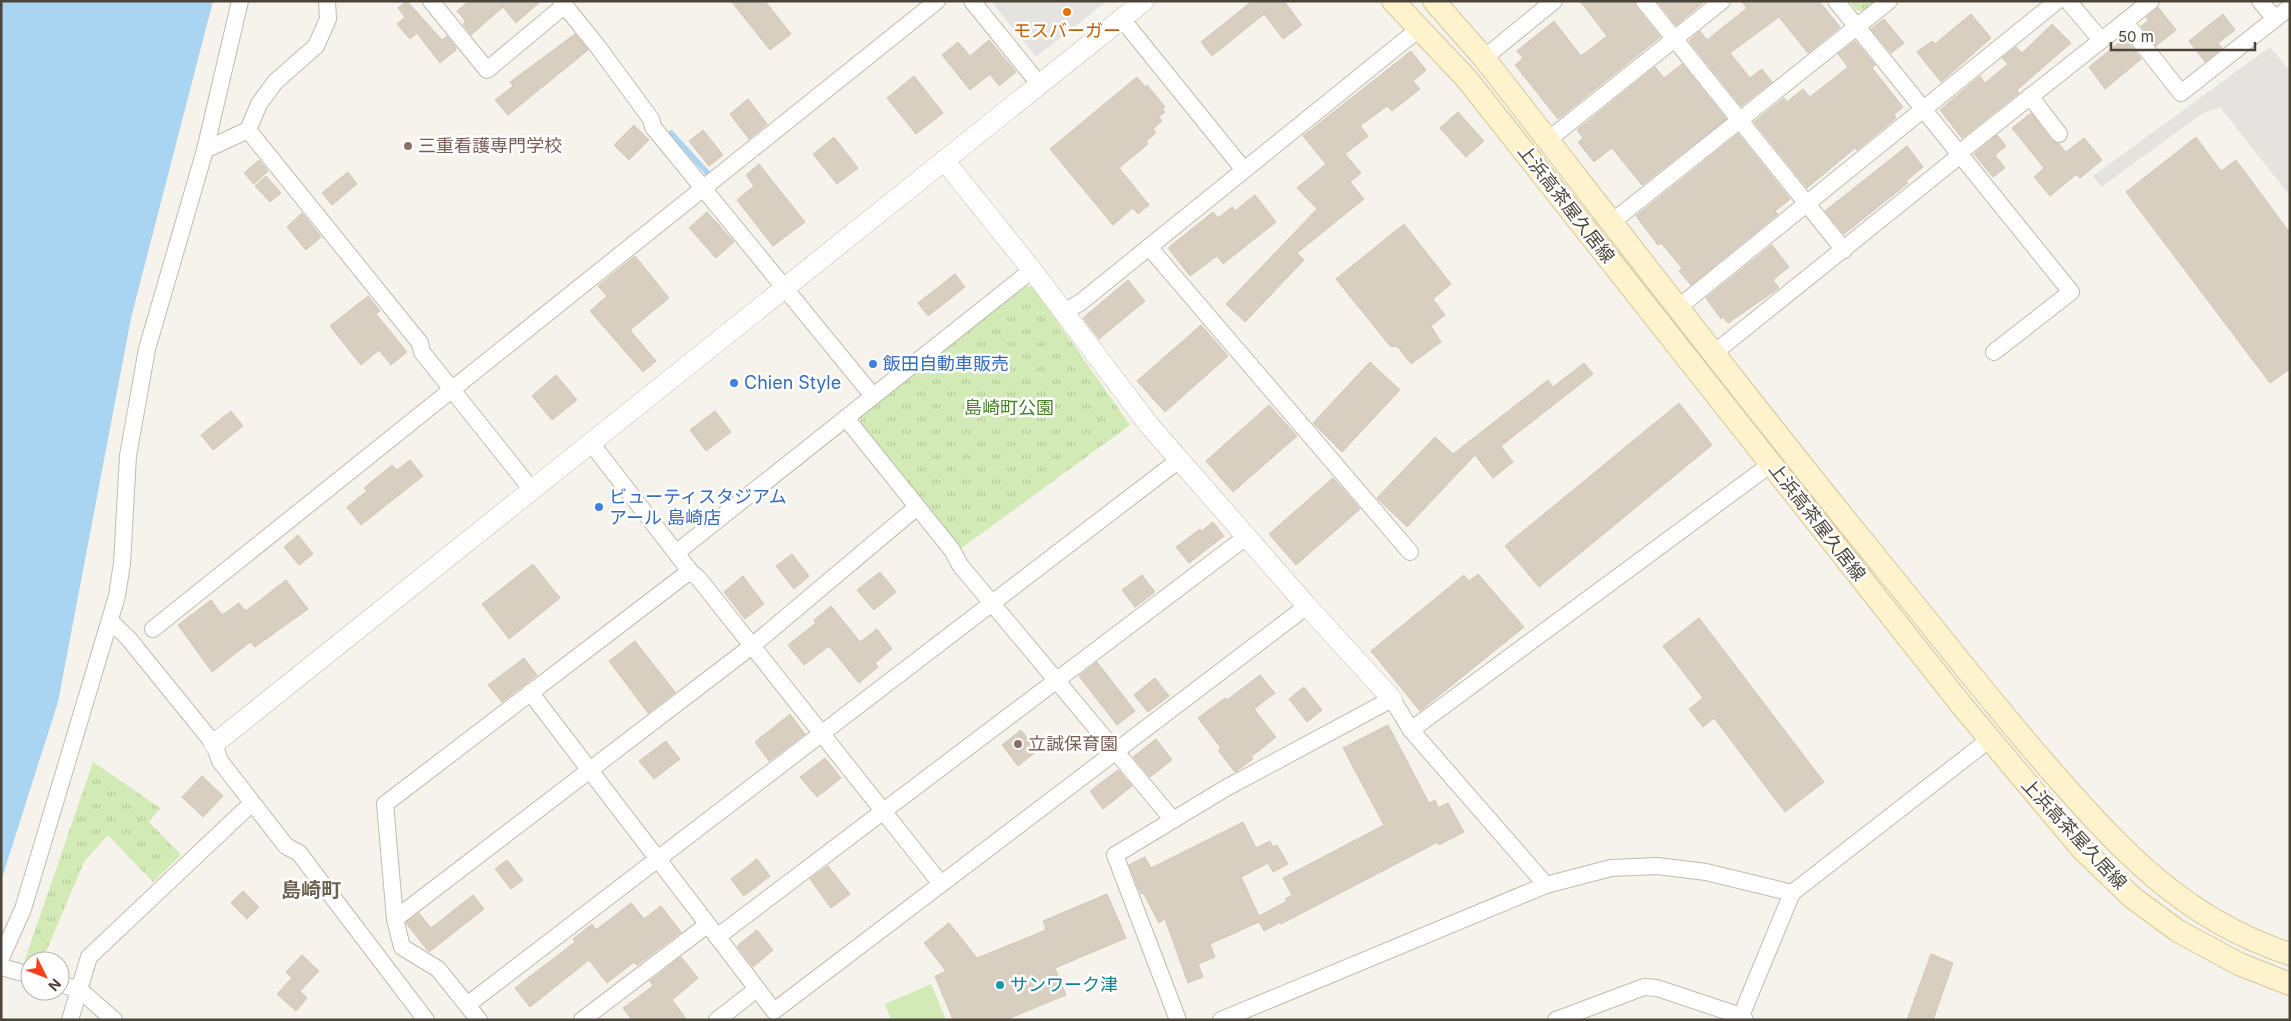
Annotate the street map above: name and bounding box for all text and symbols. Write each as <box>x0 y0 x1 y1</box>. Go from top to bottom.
marker: モスバーガー <box>1061 6 1073 18</box>
place label: モスバーガー <box>1013 20 1121 41</box>
scale bar <box>2111 20 2255 52</box>
text: 50 m <box>2118 27 2154 46</box>
place label: 三重看護専門学校 <box>418 135 562 156</box>
marker: 三重看護専門学校 <box>402 140 414 152</box>
street label: 上浜高茶屋久居線 <box>1514 140 1619 267</box>
place label: 飯田自動車販売 <box>883 353 1009 374</box>
marker: 飯田自動車販売 <box>867 358 879 370</box>
place label: Chien Style <box>744 372 841 393</box>
marker: Chien Style <box>728 377 740 389</box>
park label: 島崎町公園 <box>964 397 1054 418</box>
street label: 上浜高茶屋久居線 <box>1765 458 1870 585</box>
place label: ビューティスタジアム アール 島崎店 <box>609 486 787 528</box>
marker: ビューティスタジアム アール 島崎店 <box>593 501 605 513</box>
place label: 立誠保育園 <box>1028 733 1118 754</box>
marker: 立誠保育園 <box>1012 738 1024 750</box>
street label: 上浜高茶屋久居線 <box>2018 774 2131 893</box>
district label: 島崎町 <box>281 878 341 902</box>
north arrow <box>20 951 70 1001</box>
place label: サンワーク津 <box>1010 974 1118 995</box>
text: N <box>45 975 65 995</box>
marker: サンワーク津 <box>994 979 1006 991</box>

